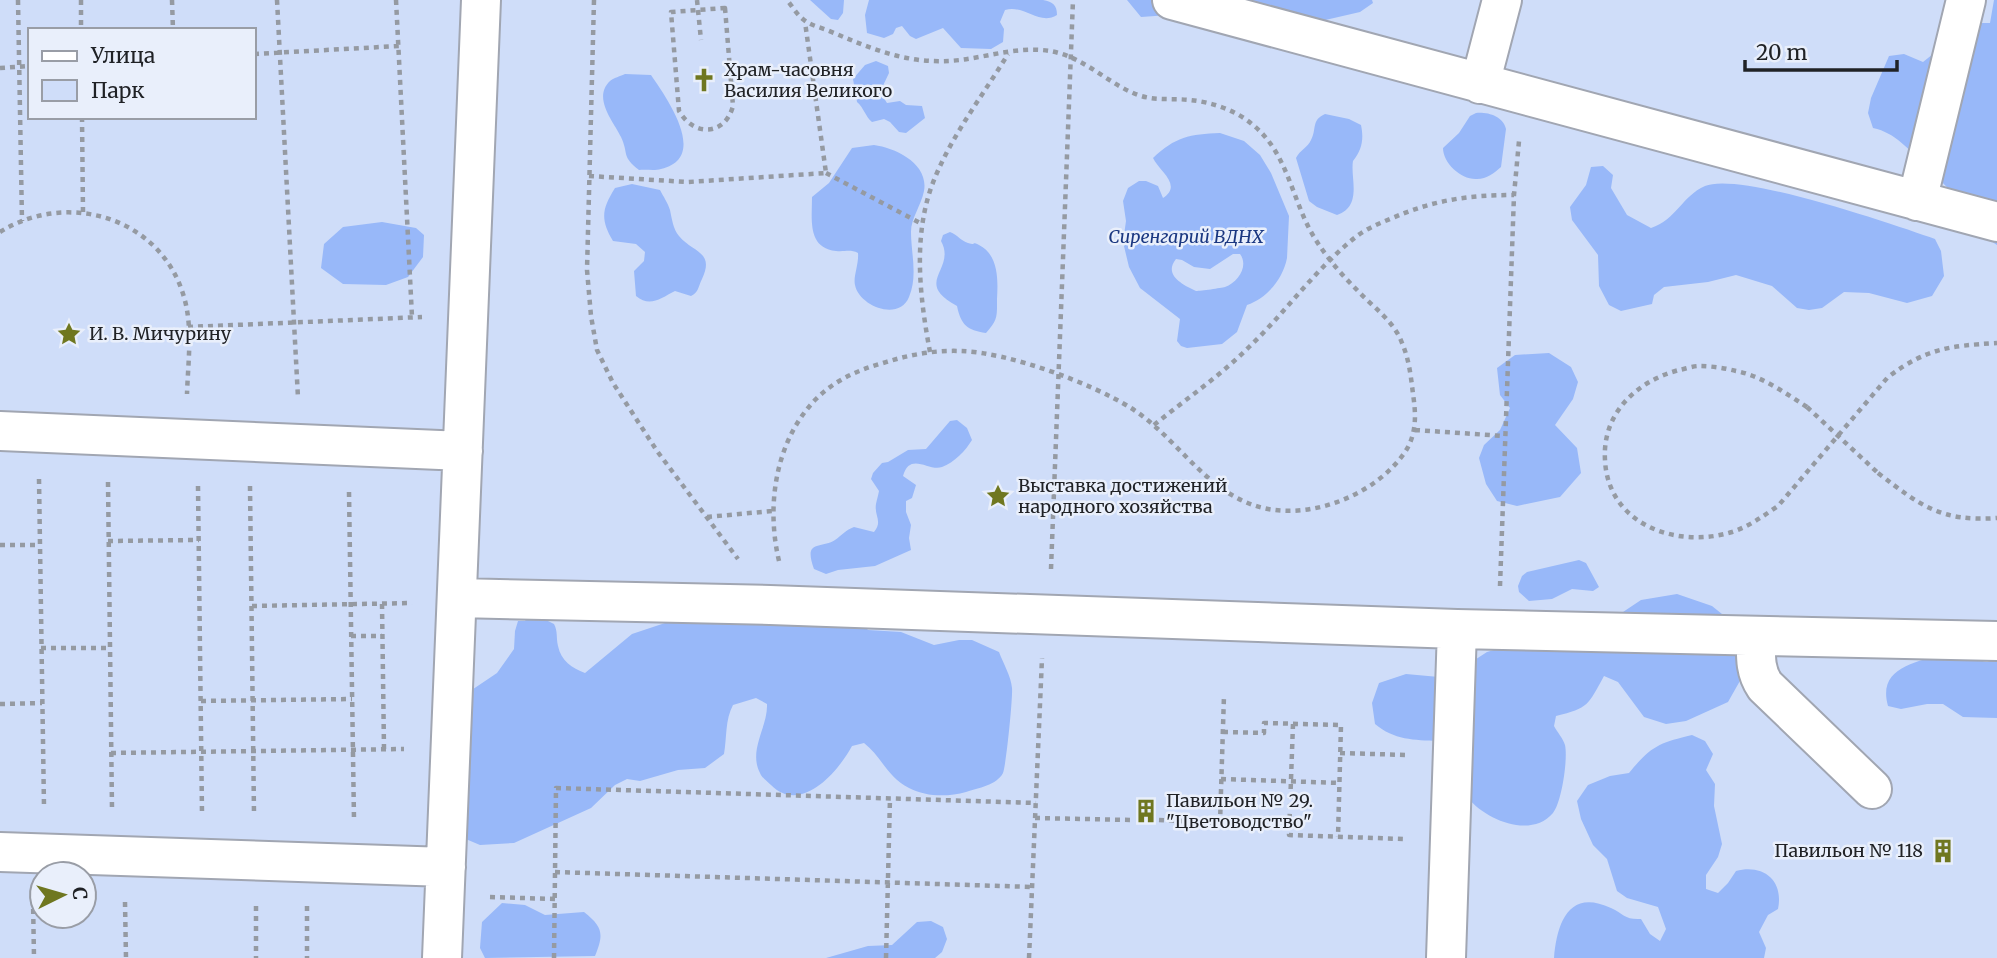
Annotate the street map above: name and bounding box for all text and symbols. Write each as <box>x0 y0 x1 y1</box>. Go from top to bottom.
legend <box>28 28 256 119</box>
scale bar <box>1745 28 1897 72</box>
text: 20 m <box>1756 39 1808 66</box>
text: Улица <box>90 42 155 69</box>
place label: Храм-часовня Василия Великого <box>724 58 892 102</box>
church icon: Храм-часовня Василия Великого <box>690 66 718 94</box>
text: Парк <box>91 77 145 104</box>
park label: Сиренгарий ВДНХ <box>1108 225 1265 248</box>
place icon: И. В. Мичурину <box>55 320 83 348</box>
place label: И. В. Мичурину <box>89 322 232 345</box>
place label: Выставка достижений народного хозяйства <box>1018 474 1228 518</box>
place icon: Выставка достижений народного хозяйства <box>984 482 1012 510</box>
place label: Павильон № 29. "Цветоводство" <box>1166 789 1313 833</box>
building icon: Павильон № 29. "Цветоводство" <box>1132 797 1160 825</box>
building icon: Павильон № 118 <box>1929 837 1957 865</box>
place label: Павильон № 118 <box>1774 839 1923 862</box>
north arrow <box>28 860 98 930</box>
text: С <box>67 886 92 901</box>

